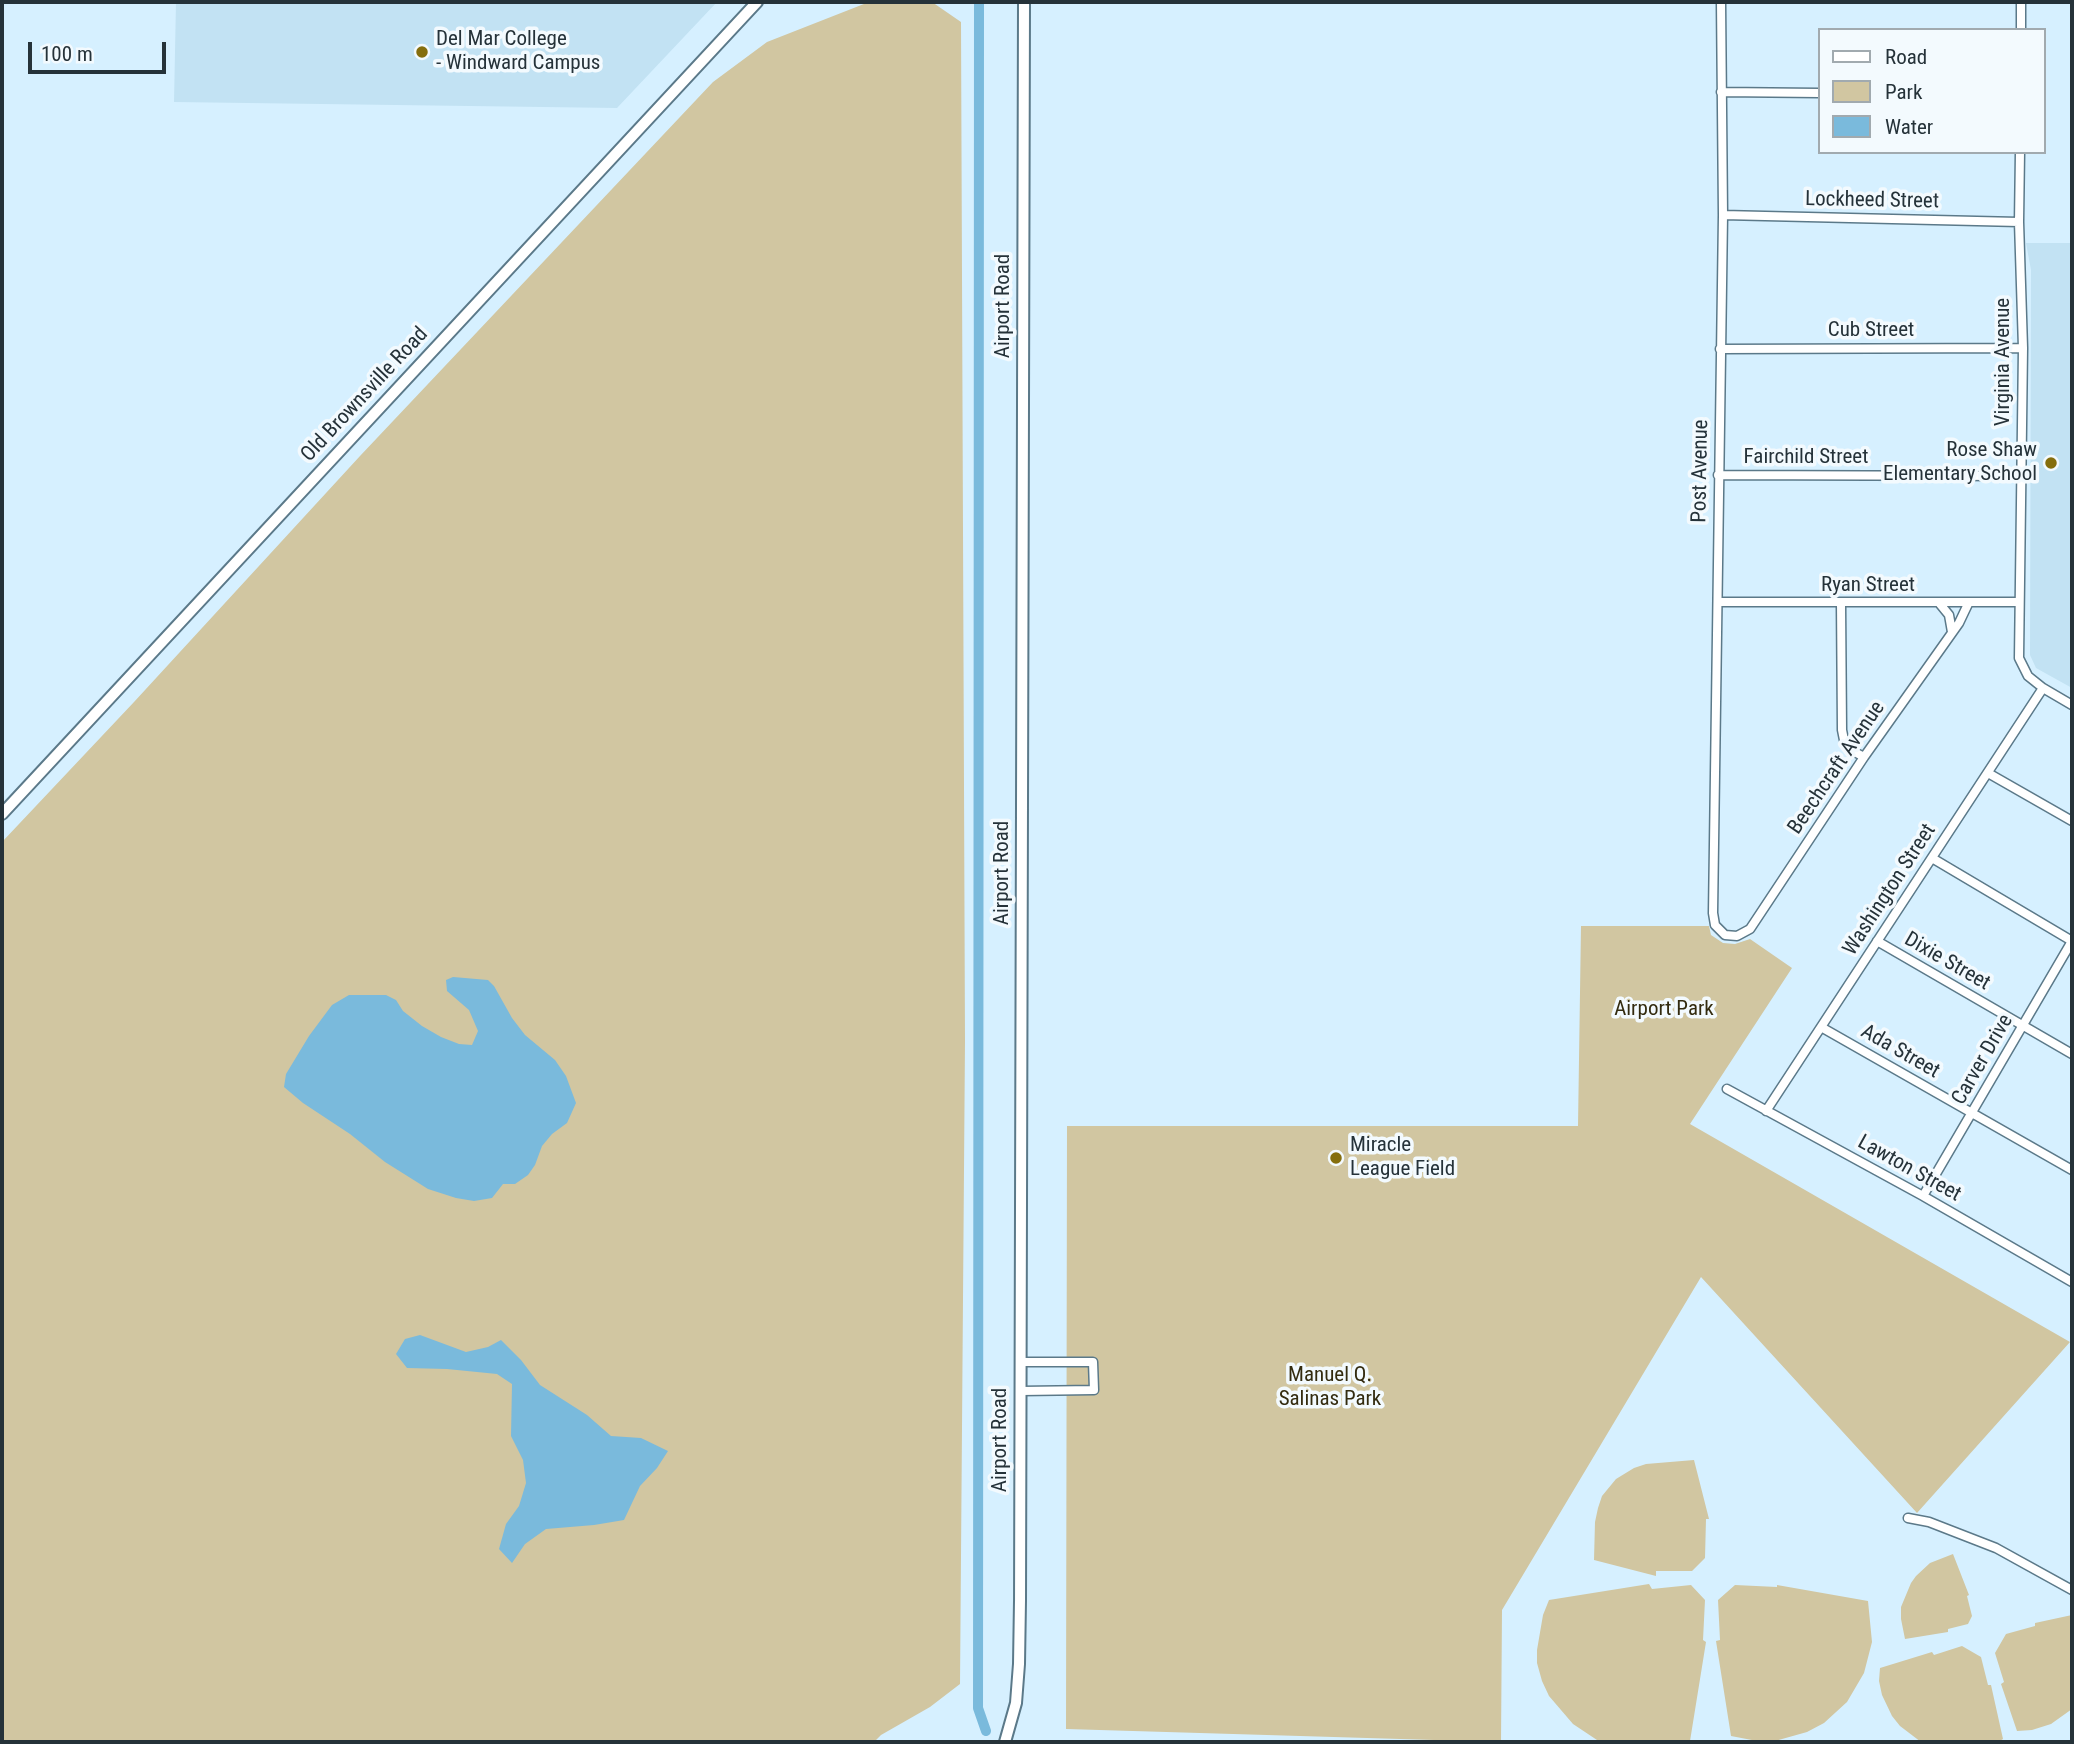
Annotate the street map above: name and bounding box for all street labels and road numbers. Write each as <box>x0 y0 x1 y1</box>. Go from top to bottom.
street label: Lockheed Street <box>1805 187 1939 215</box>
street label: Airport Road <box>991 254 1017 358</box>
street label: Virginia Avenue <box>1991 298 2017 426</box>
street label: Cub Street <box>1828 318 1914 344</box>
street label: Old Brownsville Road <box>296 323 434 467</box>
street label: Post Avenue <box>1688 419 1714 523</box>
street label: Fairchild Street <box>1744 445 1868 471</box>
street label: Ryan Street <box>1821 573 1915 599</box>
street label: Beechcraft Avenue <box>1783 697 1891 839</box>
street label: Washington Street <box>1838 820 1942 960</box>
street label: Airport Road <box>990 821 1016 925</box>
street label: Dixie Street <box>1900 927 1994 997</box>
street label: Carver Drive <box>1947 1010 2019 1110</box>
street label: Ada Street <box>1856 1019 1944 1085</box>
street label: Lawton Street <box>1853 1130 1965 1208</box>
street label: Airport Road <box>988 1388 1014 1492</box>

